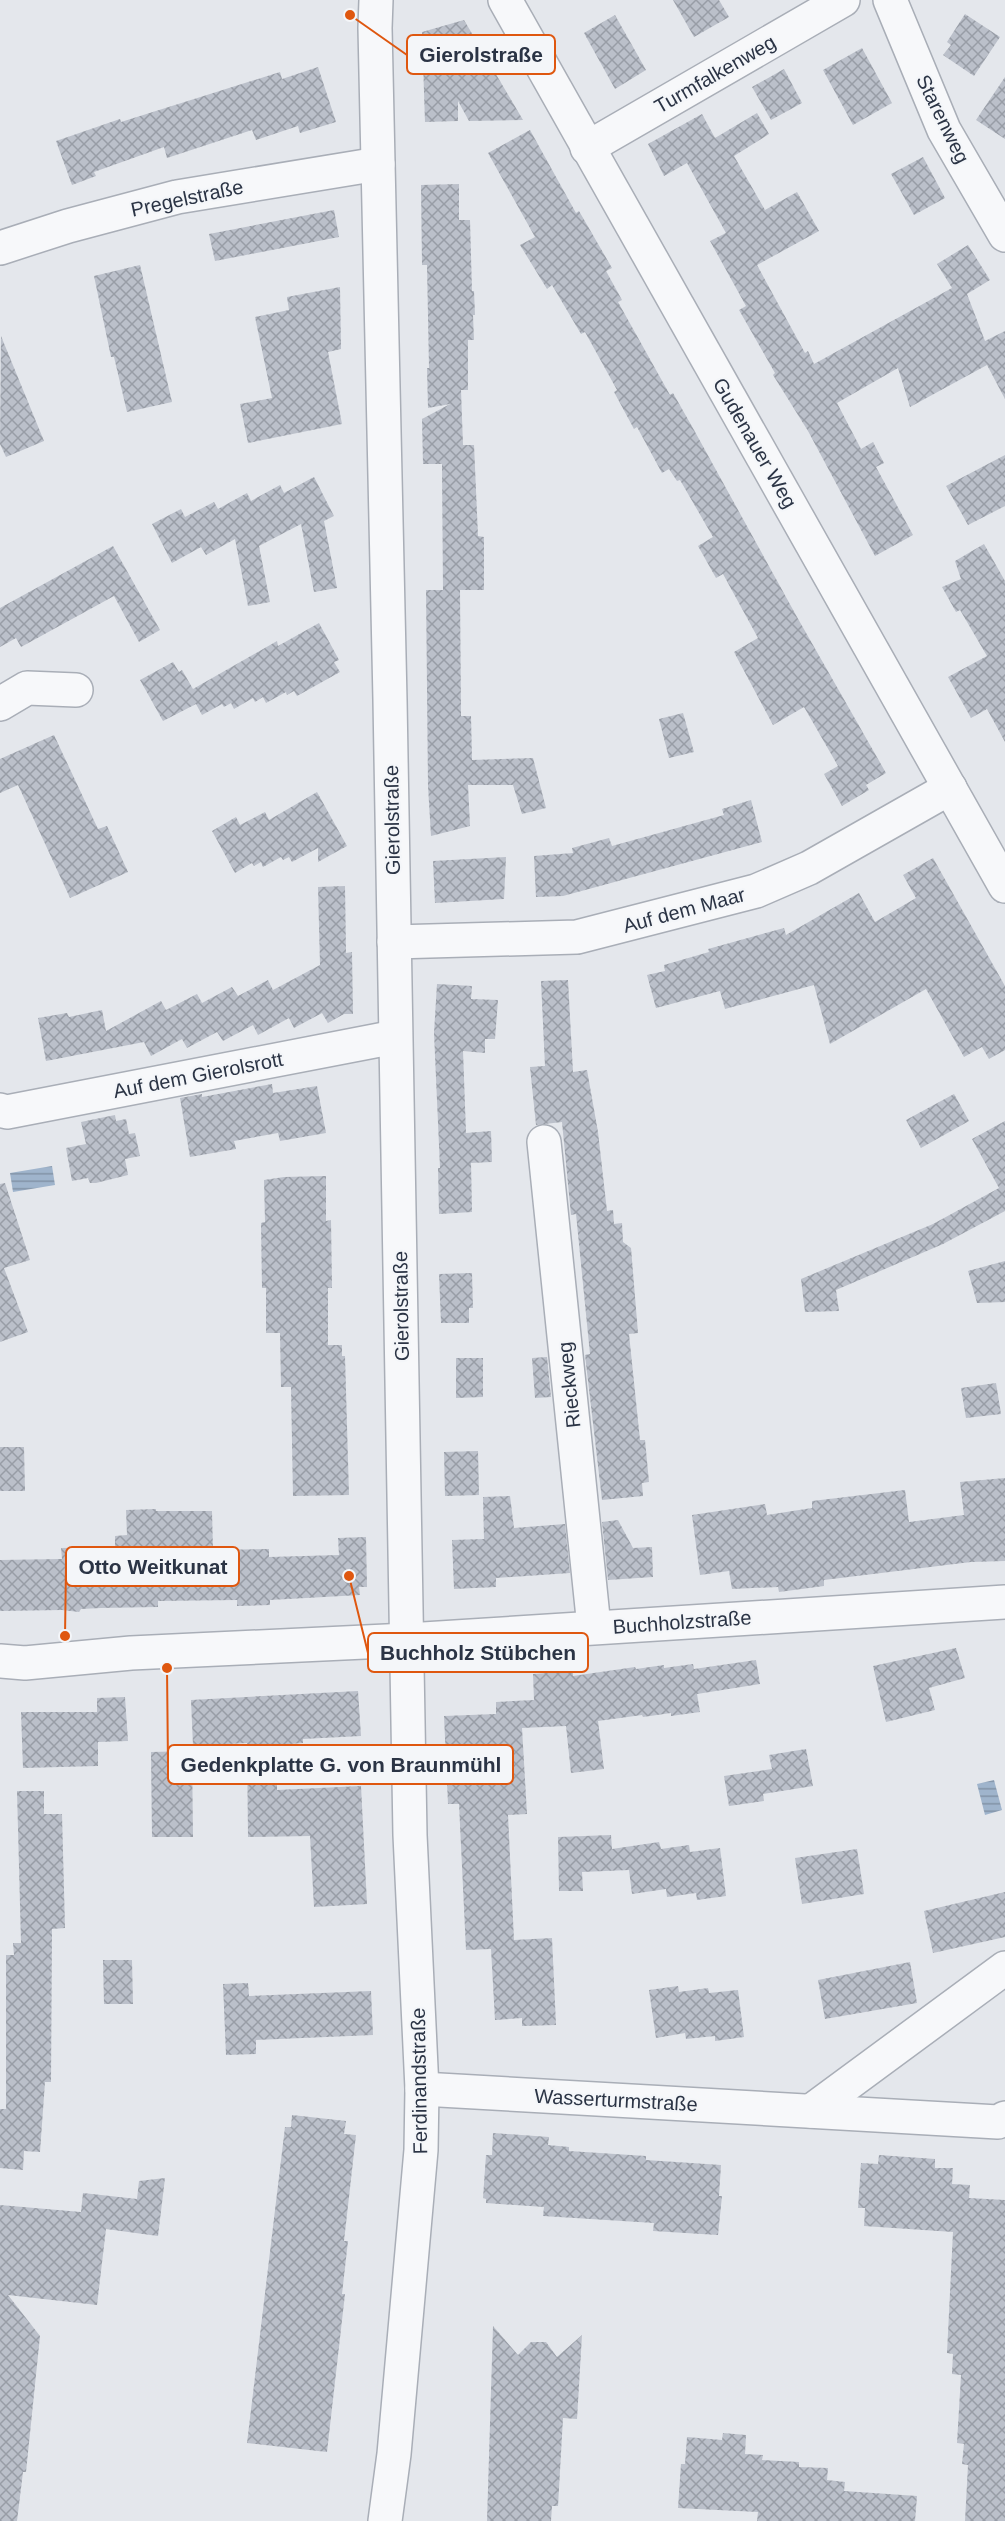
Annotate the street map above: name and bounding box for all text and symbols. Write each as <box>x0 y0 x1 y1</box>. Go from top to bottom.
street label: Turmfalkenweg <box>651 30 779 118</box>
callout: Gierolstraße <box>407 35 555 74</box>
text: Gierolstraße <box>419 43 543 66</box>
street label: Starenweg <box>912 71 974 167</box>
street label: Pregelstraße <box>129 175 245 221</box>
street label: Gudenauer Weg <box>709 374 801 512</box>
street label: Gierolstraße <box>380 765 404 875</box>
street label: Auf dem Maar <box>620 883 748 937</box>
street label: Auf dem Gierolsrott <box>111 1048 285 1102</box>
street label: Gierolstraße <box>389 1251 413 1361</box>
street label: Rieckweg <box>554 1341 584 1429</box>
callout: Otto Weitkunat <box>66 1547 239 1586</box>
text: Otto Weitkunat <box>79 1555 227 1578</box>
street label: Buchholzstraße <box>612 1606 752 1638</box>
callout: Buchholz Stübchen <box>368 1633 588 1672</box>
text: Buchholz Stübchen <box>380 1641 576 1664</box>
callout: Gedenkplatte G. von Braunmühl <box>168 1745 513 1784</box>
text: Gedenkplatte G. von Braunmühl <box>181 1753 501 1776</box>
street label: Ferdinandstraße <box>407 2007 431 2155</box>
street label: Wasserturmstraße <box>534 2085 698 2115</box>

